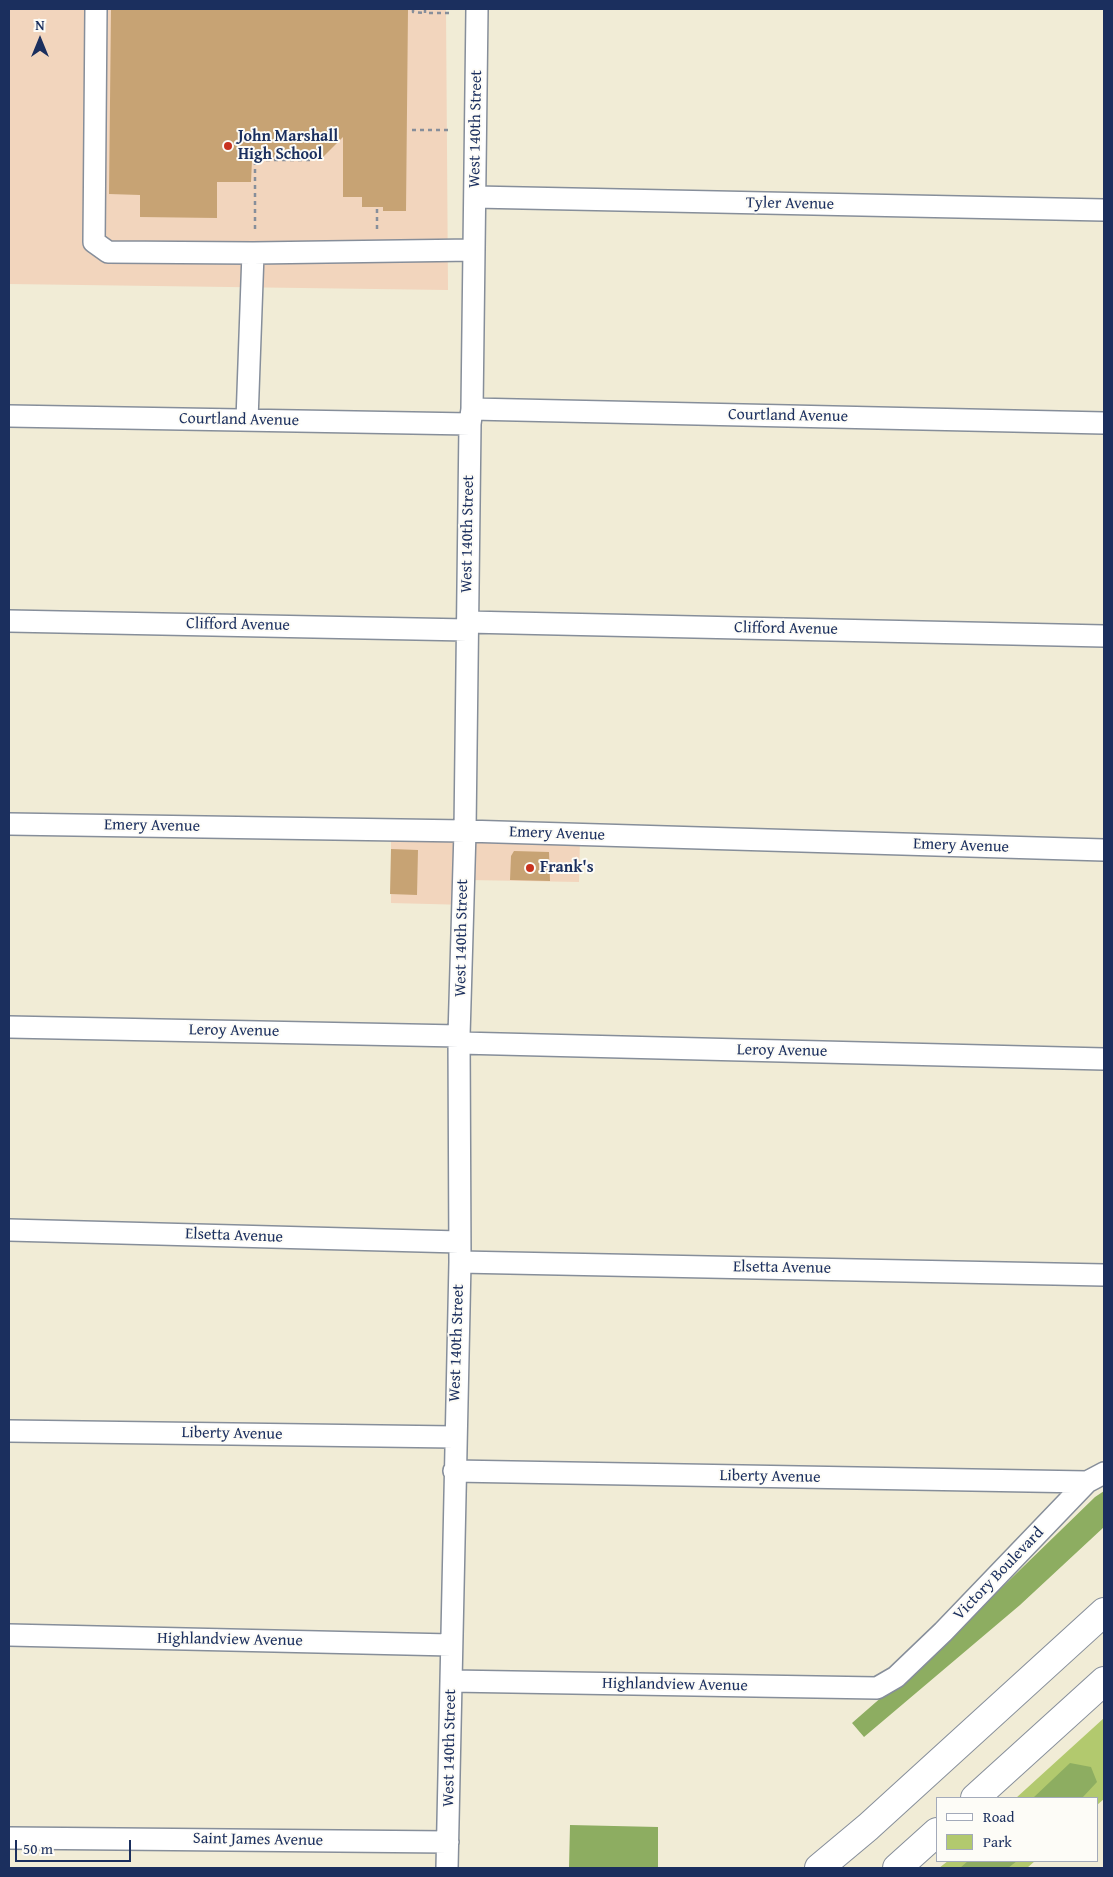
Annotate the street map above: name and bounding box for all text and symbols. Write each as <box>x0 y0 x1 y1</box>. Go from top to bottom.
north arrow <box>15 15 65 65</box>
text: N <box>35 15 45 35</box>
street label: West 140th Street <box>465 70 487 188</box>
place label: John Marshall High School <box>238 127 338 165</box>
marker: John Marshall High School <box>222 140 234 152</box>
street label: Tyler Avenue <box>746 194 834 214</box>
street label: Courtland Avenue <box>728 405 848 427</box>
street label: Courtland Avenue <box>179 409 299 431</box>
street label: West 140th Street <box>457 475 479 593</box>
street label: Clifford Avenue <box>186 614 290 636</box>
street label: Clifford Avenue <box>734 618 838 640</box>
street label: Emery Avenue <box>104 816 200 836</box>
street label: Emery Avenue <box>509 823 605 845</box>
street label: Emery Avenue <box>913 835 1009 857</box>
place label: Frank's <box>540 858 594 878</box>
marker: Frank's <box>524 862 536 874</box>
street label: West 140th Street <box>451 879 473 997</box>
street label: Leroy Avenue <box>189 1021 279 1041</box>
street label: Leroy Avenue <box>737 1041 827 1061</box>
street label: Elsetta Avenue <box>185 1225 283 1247</box>
street label: Elsetta Avenue <box>733 1258 831 1278</box>
street label: West 140th Street <box>445 1284 469 1402</box>
street label: Liberty Avenue <box>181 1424 283 1444</box>
street label: Liberty Avenue <box>719 1467 821 1487</box>
street label: Victory Boulevard <box>950 1523 1048 1625</box>
street label: Highlandview Avenue <box>157 1629 303 1651</box>
street label: Highlandview Avenue <box>602 1674 748 1696</box>
street label: West 140th Street <box>439 1689 461 1807</box>
legend <box>936 1797 1098 1862</box>
text: Road <box>983 1806 1014 1827</box>
street label: Saint James Avenue <box>193 1829 323 1851</box>
scale bar <box>18 1830 134 1862</box>
text: Park <box>983 1831 1012 1852</box>
text: 50 m <box>23 1838 53 1859</box>

